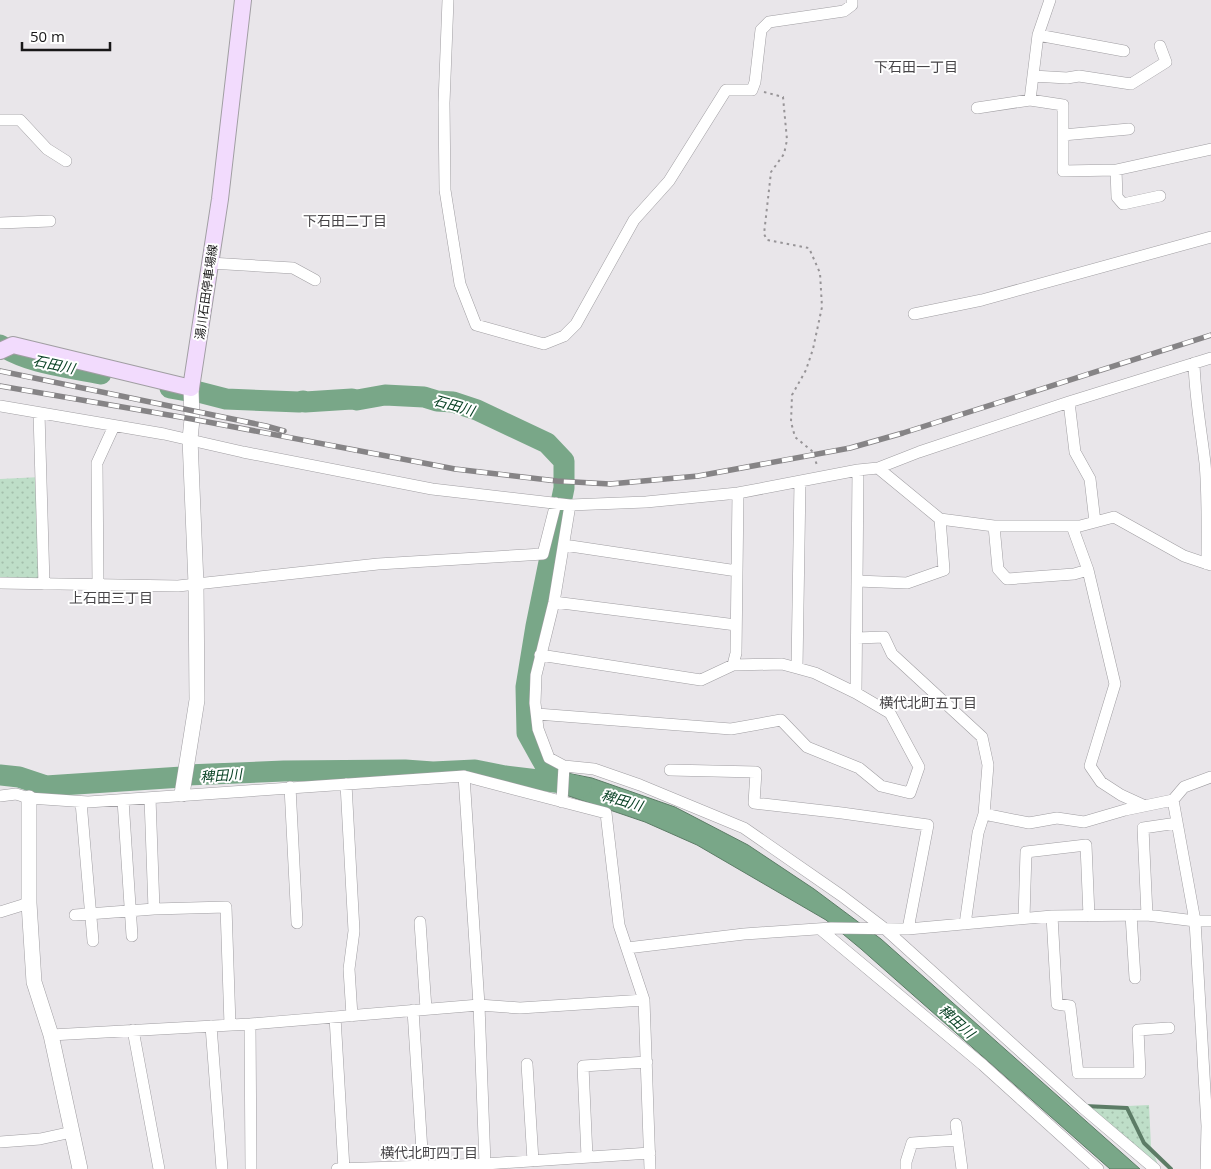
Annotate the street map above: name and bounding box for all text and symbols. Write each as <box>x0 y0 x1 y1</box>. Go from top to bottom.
scale bar <box>22 20 110 52</box>
text: 50 m <box>30 26 65 46</box>
district label: 下石田一丁目 <box>874 57 958 76</box>
district label: 下石田二丁目 <box>303 211 387 230</box>
street label: 湯川石田停車場線 <box>191 243 221 341</box>
water label: 石田川 <box>31 350 78 378</box>
water label: 石田川 <box>431 390 479 420</box>
district label: 上石田三丁目 <box>69 588 153 607</box>
district label: 横代北町五丁目 <box>879 693 977 712</box>
water label: 稗田川 <box>199 764 245 786</box>
water label: 稗田川 <box>599 785 647 815</box>
water label: 稗田川 <box>935 1000 980 1043</box>
district label: 横代北町四丁目 <box>380 1143 478 1162</box>

